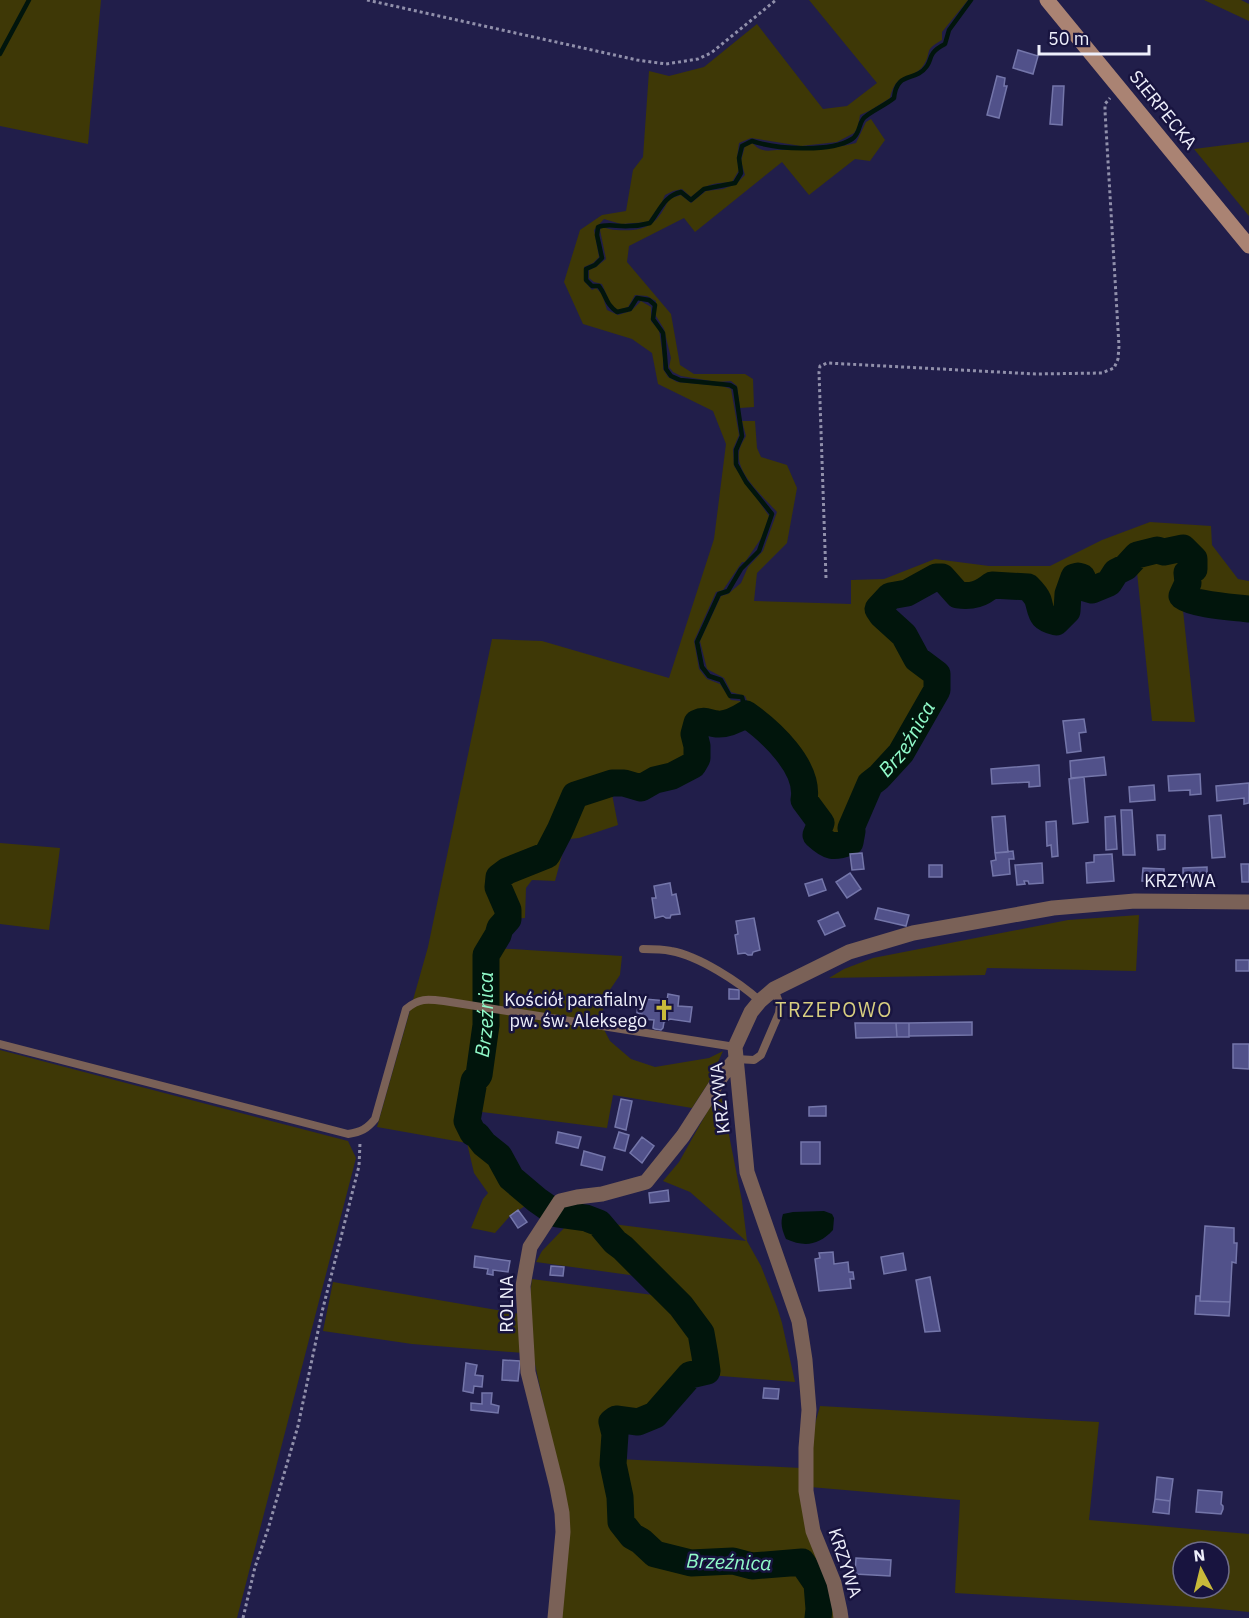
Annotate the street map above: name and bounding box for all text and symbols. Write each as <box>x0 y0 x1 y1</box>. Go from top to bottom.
scale bar <box>1039 18 1148 56</box>
text: 50 m <box>1048 27 1090 50</box>
street label: SIERPECKA <box>1124 65 1203 154</box>
water label: Brzeźnica <box>872 696 941 782</box>
street label: KRZYWA <box>1144 869 1216 892</box>
water label: Brzeźnica <box>468 972 499 1059</box>
place label: Kościół parafialny pw. św. Aleksego <box>504 988 647 1032</box>
district label: TRZEPOWO <box>775 996 893 1023</box>
church icon: Kościół parafialny pw. św. Aleksego <box>652 998 676 1022</box>
street label: KRZYWA <box>704 1061 735 1135</box>
street label: ROLNA <box>495 1275 518 1333</box>
street label: KRZYWA <box>823 1525 868 1601</box>
north arrow <box>1171 1540 1231 1600</box>
text: N <box>1192 1544 1206 1566</box>
water label: Brzeźnica <box>686 1547 772 1576</box>

